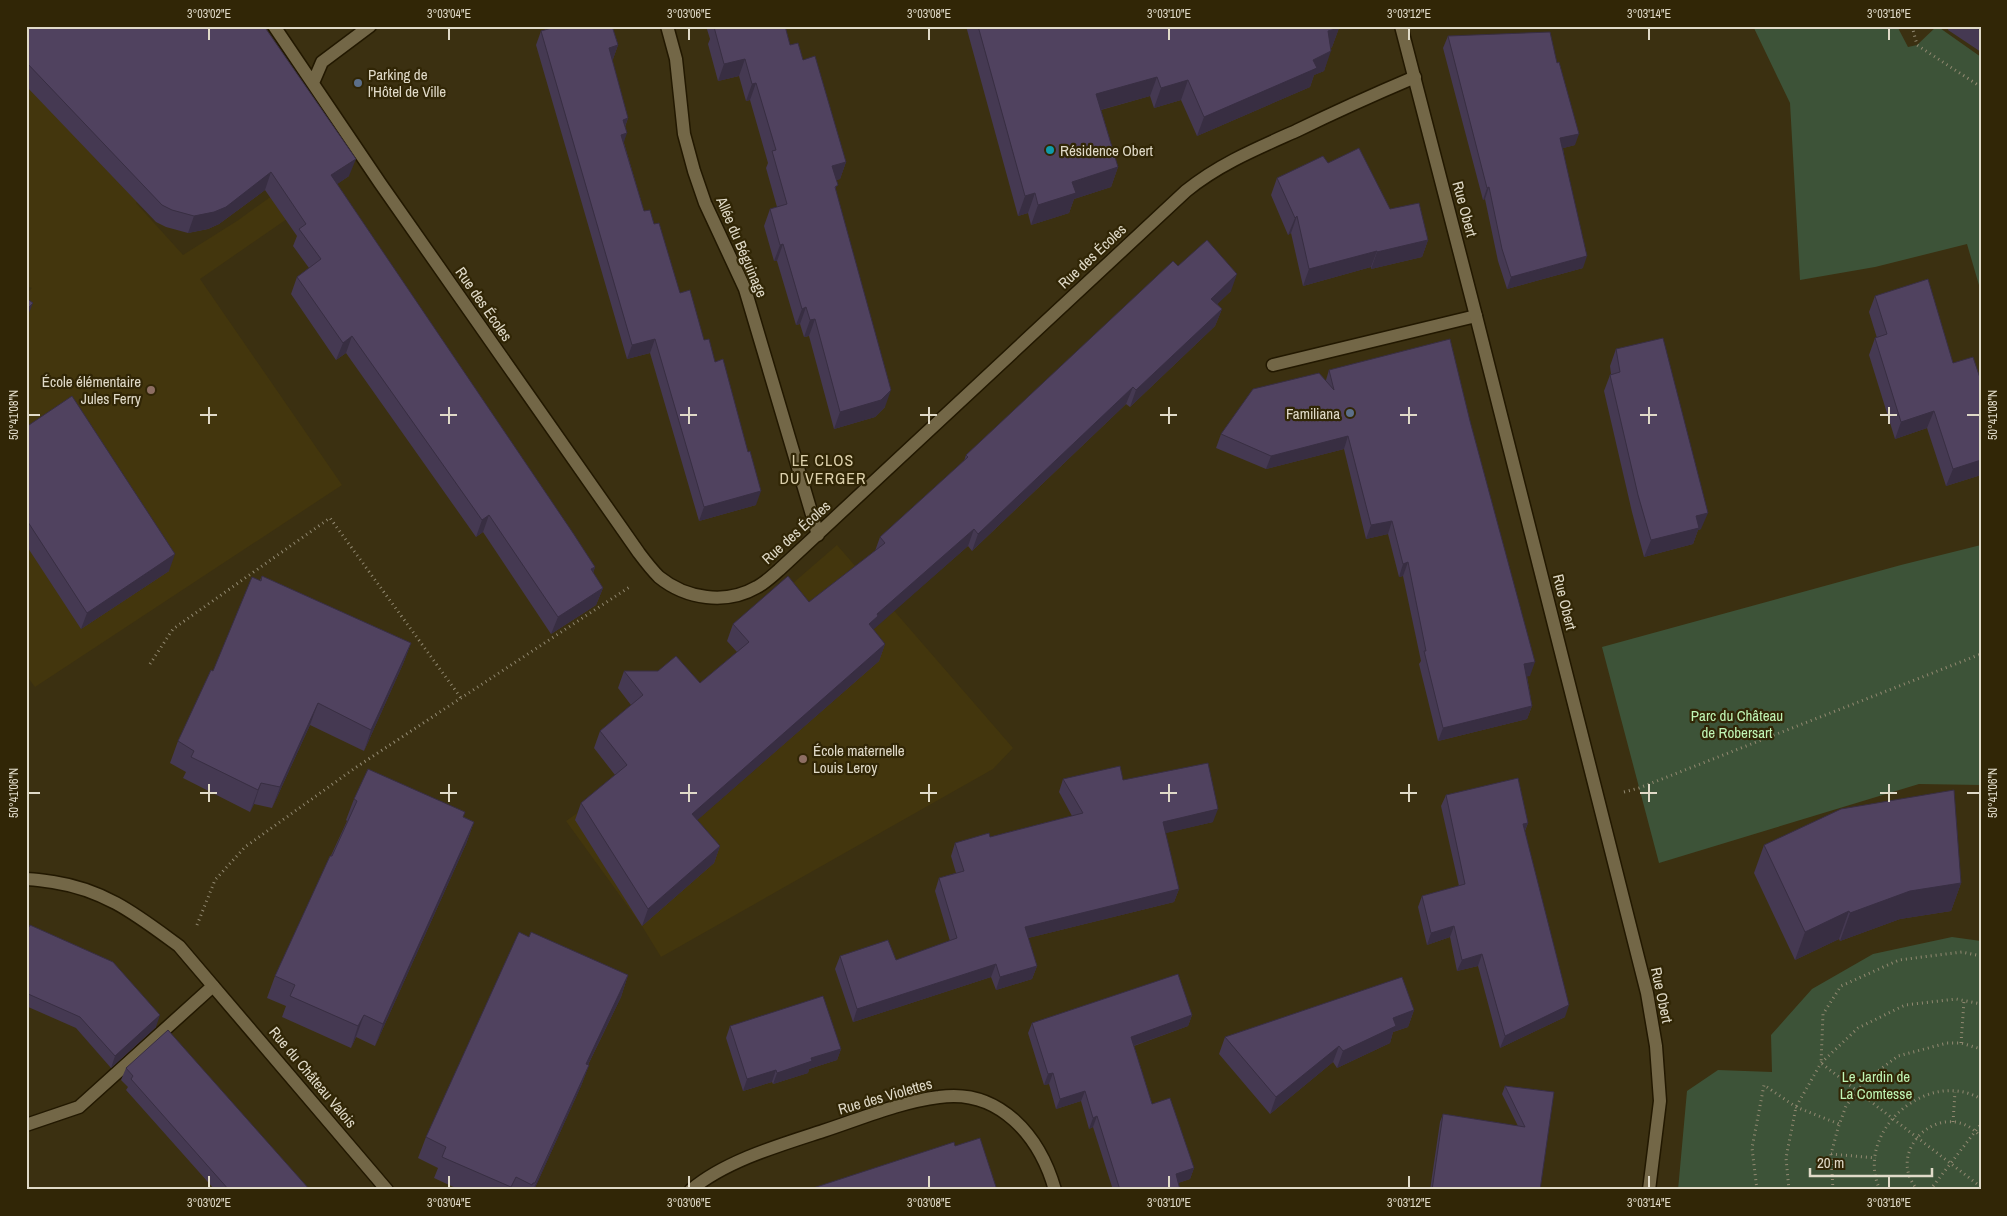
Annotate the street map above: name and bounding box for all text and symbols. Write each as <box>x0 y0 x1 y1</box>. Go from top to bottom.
text: 3°03'02"E <box>187 6 231 22</box>
text: 3°03'04"E <box>427 6 471 22</box>
text: 3°03'06"E <box>667 6 711 22</box>
text: 3°03'08"E <box>907 6 951 22</box>
text: 3°03'10"E <box>1147 6 1191 22</box>
text: 3°03'12"E <box>1387 6 1431 22</box>
text: 3°03'14"E <box>1627 6 1671 22</box>
text: 3°03'16"E <box>1867 6 1911 22</box>
place label: Parking de l'Hôtel de Ville <box>368 64 446 102</box>
marker: Parking de l'Hôtel de Ville <box>352 77 364 89</box>
place label: Résidence Obert <box>1060 140 1154 161</box>
marker: Résidence Obert <box>1044 144 1056 156</box>
street label: Rue Obert <box>1448 179 1483 240</box>
street label: Allée du Béguinage <box>711 193 773 301</box>
street label: Rue des Écoles <box>1053 219 1131 293</box>
street label: Rue des Écoles <box>451 263 517 345</box>
place label: École élémentaire Jules Ferry <box>42 371 142 409</box>
marker: École élémentaire Jules Ferry <box>145 384 157 396</box>
text: 50°41'08"N <box>6 390 22 440</box>
text: 50°41'08"N <box>1985 390 2001 440</box>
place label: Familiana <box>1286 403 1340 424</box>
marker: Familiana <box>1344 407 1356 419</box>
district label: LE CLOS DU VERGER <box>779 449 867 489</box>
street label: Rue des Écoles <box>757 495 835 569</box>
street label: Rue Obert <box>1548 572 1582 633</box>
park label: Parc du Château de Robersart <box>1691 705 1783 743</box>
place label: École maternelle Louis Leroy <box>813 740 905 778</box>
marker: École maternelle Louis Leroy <box>797 753 809 765</box>
text: 50°41'06"N <box>6 768 22 818</box>
text: 50°41'06"N <box>1985 768 2001 818</box>
street label: Rue Obert <box>1646 965 1678 1026</box>
street label: Rue du Château Valois <box>264 1022 362 1132</box>
park label: Le Jardin de La Comtesse <box>1840 1066 1912 1104</box>
street label: Rue des Violettes <box>836 1073 934 1119</box>
scale bar <box>1810 1146 1932 1178</box>
text: 20 m <box>1817 1152 1844 1173</box>
text: 3°03'02"E <box>187 1195 231 1211</box>
text: 3°03'04"E <box>427 1195 471 1211</box>
text: 3°03'06"E <box>667 1195 711 1211</box>
text: 3°03'08"E <box>907 1195 951 1211</box>
text: 3°03'10"E <box>1147 1195 1191 1211</box>
text: 3°03'12"E <box>1387 1195 1431 1211</box>
text: 3°03'14"E <box>1627 1195 1671 1211</box>
text: 3°03'16"E <box>1867 1195 1911 1211</box>

